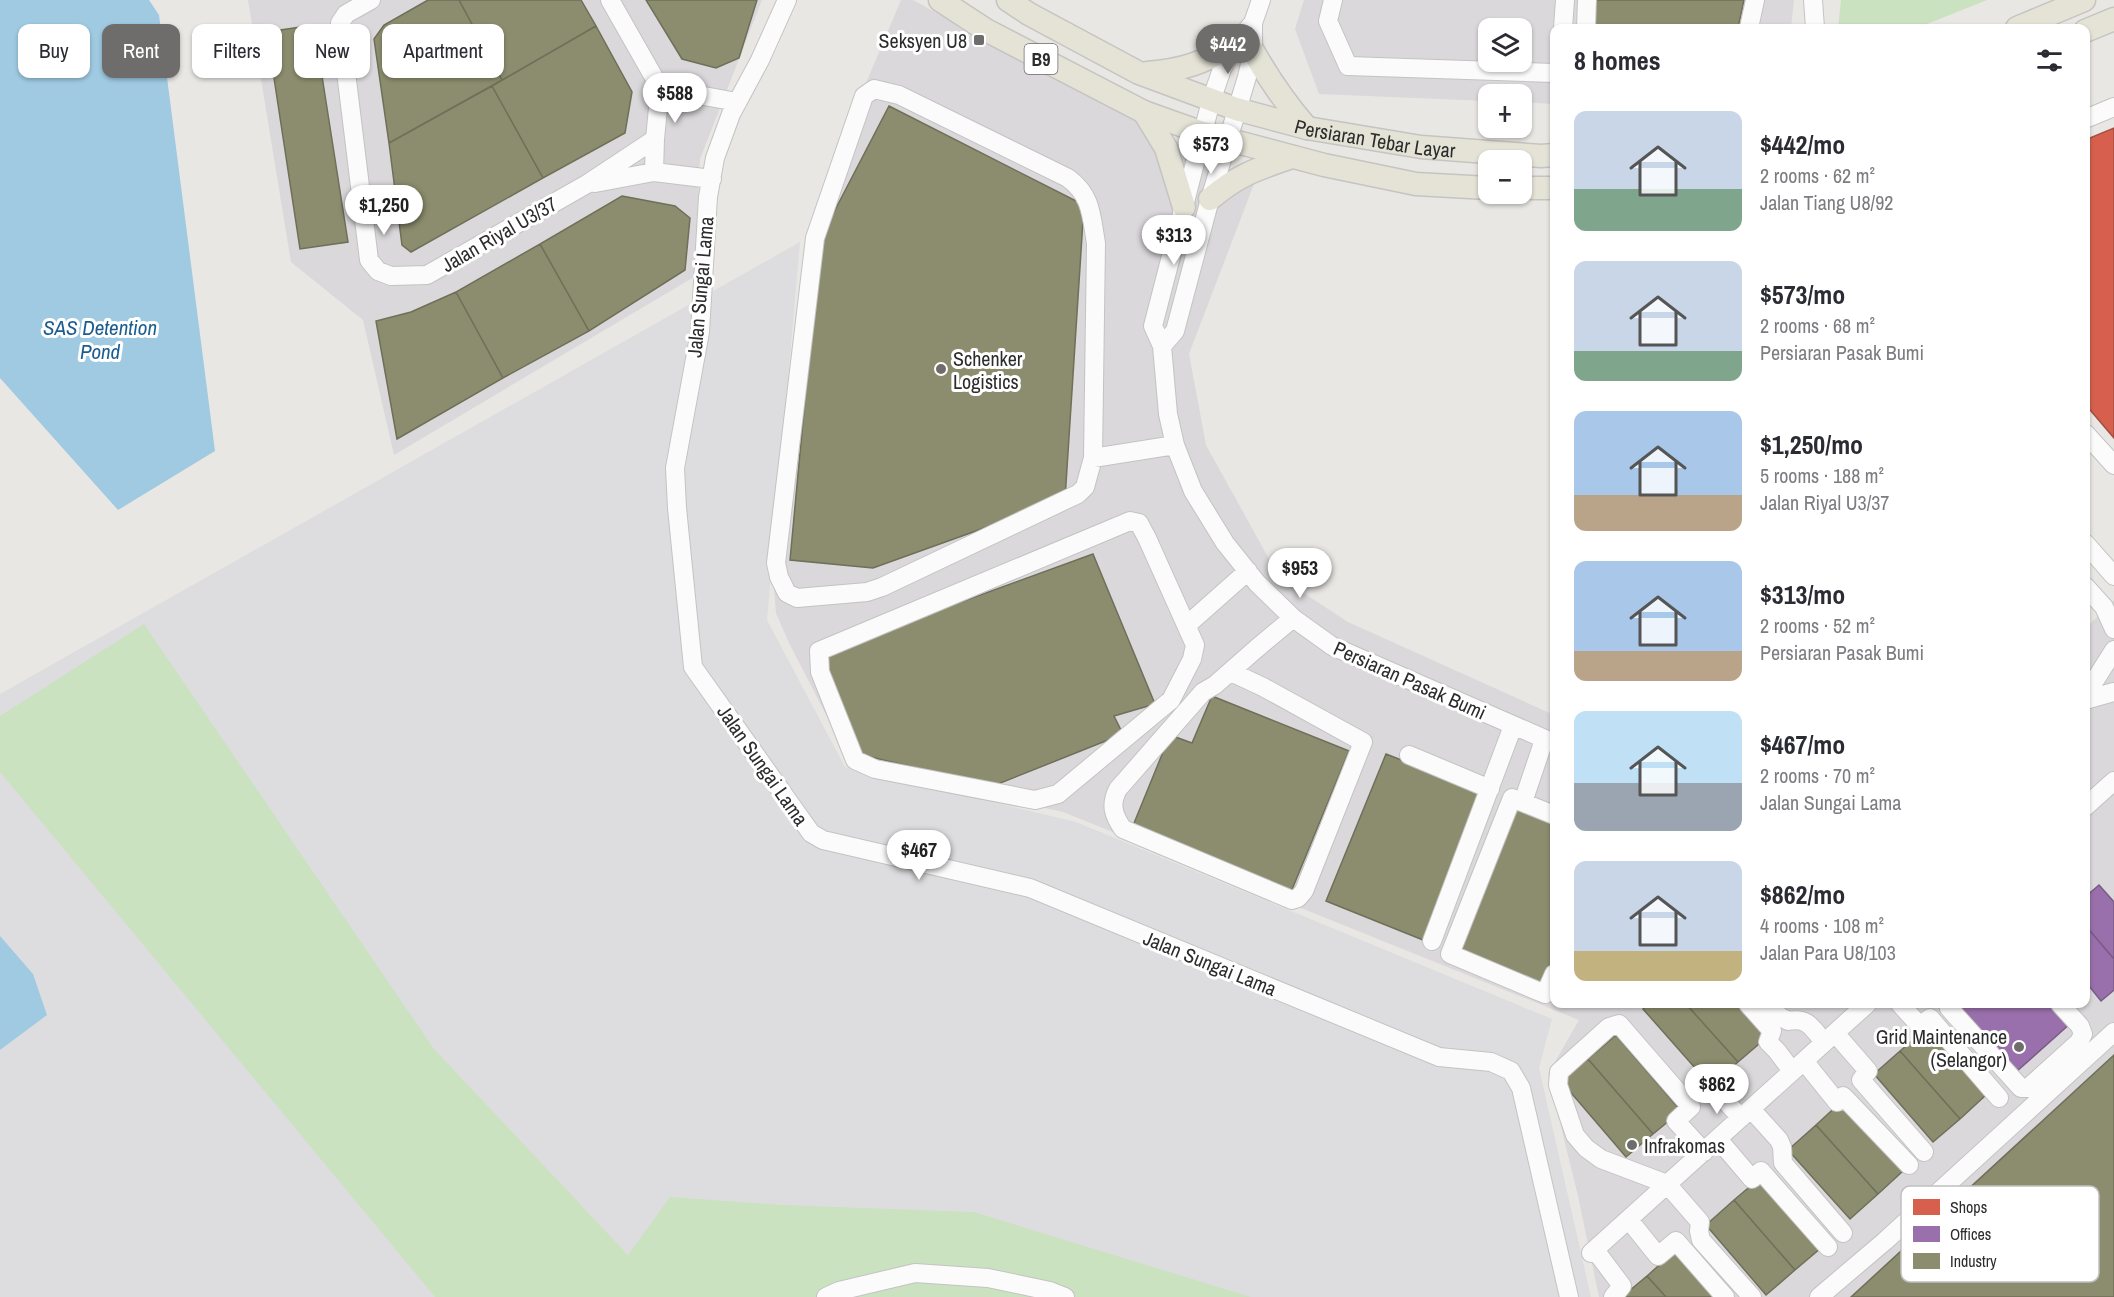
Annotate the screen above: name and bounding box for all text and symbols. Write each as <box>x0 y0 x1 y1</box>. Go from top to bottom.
map controls <box>1478 18 1532 204</box>
button: layers <box>1478 18 1532 72</box>
chip: Buy <box>18 24 90 78</box>
chip: Rent <box>102 24 180 78</box>
chip: Filters <box>192 24 282 78</box>
chip: New <box>294 24 370 78</box>
chip: Apartment <box>382 24 504 78</box>
pin: $442 <box>1192 24 1264 75</box>
place label: Seksyen U8 <box>879 27 967 54</box>
text: $442 <box>1210 30 1246 57</box>
marker: Seksyen U8 <box>972 33 986 47</box>
text: 8 homes <box>1574 43 1661 78</box>
road number: B9 <box>1024 44 1058 74</box>
icon: filters <box>2033 44 2066 77</box>
pin: $588 <box>639 73 711 124</box>
text: $588 <box>657 79 693 106</box>
button: + <box>1478 84 1532 138</box>
street label: Persiaran Tebar Layar <box>1292 112 1457 163</box>
pin: $573 <box>1175 124 1247 175</box>
text: $442/mo <box>1760 127 1845 162</box>
text: $573 <box>1193 130 1229 157</box>
icon: home <box>1622 135 1694 207</box>
button: − <box>1478 150 1532 204</box>
text: 2 rooms · 62 m² <box>1760 162 1875 189</box>
pin: $1,250 <box>335 185 433 236</box>
text: Jalan Tiang U8/92 <box>1760 189 1893 216</box>
street label: Jalan Riyal U3/37 <box>436 190 562 278</box>
text: $1,250 <box>359 191 409 218</box>
street label: Jalan Sungai Lama <box>680 215 720 359</box>
pin: $313 <box>1138 215 1210 266</box>
text: $313 <box>1156 221 1192 248</box>
text: $573/mo <box>1760 277 1845 312</box>
icon: home <box>1622 285 1694 357</box>
text: 2 rooms · 68 m² <box>1760 312 1875 339</box>
water label: SAS Detention Pond <box>43 313 157 366</box>
text: Persiaran Pasak Bumi <box>1760 339 1924 366</box>
place label: Schenker Logistics <box>953 345 1023 395</box>
marker: Schenker Logistics <box>934 362 948 376</box>
text: $1,250/mo <box>1760 427 1863 462</box>
icon: home <box>1622 435 1694 507</box>
text: 5 rooms · 188 m² <box>1760 462 1884 489</box>
text: Jalan Riyal U3/37 <box>1760 489 1889 516</box>
pin: $953 <box>1264 548 1336 599</box>
text: $953 <box>1282 554 1318 581</box>
text: $313/mo <box>1760 577 1845 612</box>
icon: home <box>1622 585 1694 657</box>
text: 2 rooms · 52 m² <box>1760 612 1875 639</box>
street label: Persiaran Pasak Bumi <box>1330 634 1490 726</box>
text: Persiaran Pasak Bumi <box>1760 639 1924 666</box>
street label: Jalan Sungai Lama <box>711 699 815 831</box>
text: $467/mo <box>1760 727 1845 762</box>
icon: home <box>1622 735 1694 807</box>
text: 2 rooms · 70 m² <box>1760 762 1875 789</box>
text: Jalan Sungai Lama <box>1760 789 1901 816</box>
pin: $467 <box>883 830 955 881</box>
text: $467 <box>901 836 937 863</box>
text: $862/mo <box>1760 877 1845 912</box>
icon: home <box>1622 885 1694 957</box>
text: 4 rooms · 108 m² <box>1760 912 1884 939</box>
street label: Jalan Sungai Lama <box>1139 924 1281 1002</box>
text: Jalan Para U8/103 <box>1760 939 1896 966</box>
place label: Grid Maintenance (Selangor) <box>1876 1023 2007 1073</box>
marker: Grid Maintenance (Selangor) <box>2012 1040 2026 1054</box>
pin: $862 <box>1681 1064 1753 1115</box>
text: $862 <box>1699 1070 1735 1097</box>
place label: Infrakomas <box>1644 1132 1725 1159</box>
marker: Infrakomas <box>1625 1138 1639 1152</box>
legend <box>1901 1186 2099 1282</box>
text: Shops <box>1950 1196 1987 1218</box>
text: Offices <box>1950 1223 1991 1245</box>
text: Industry <box>1950 1250 1997 1272</box>

